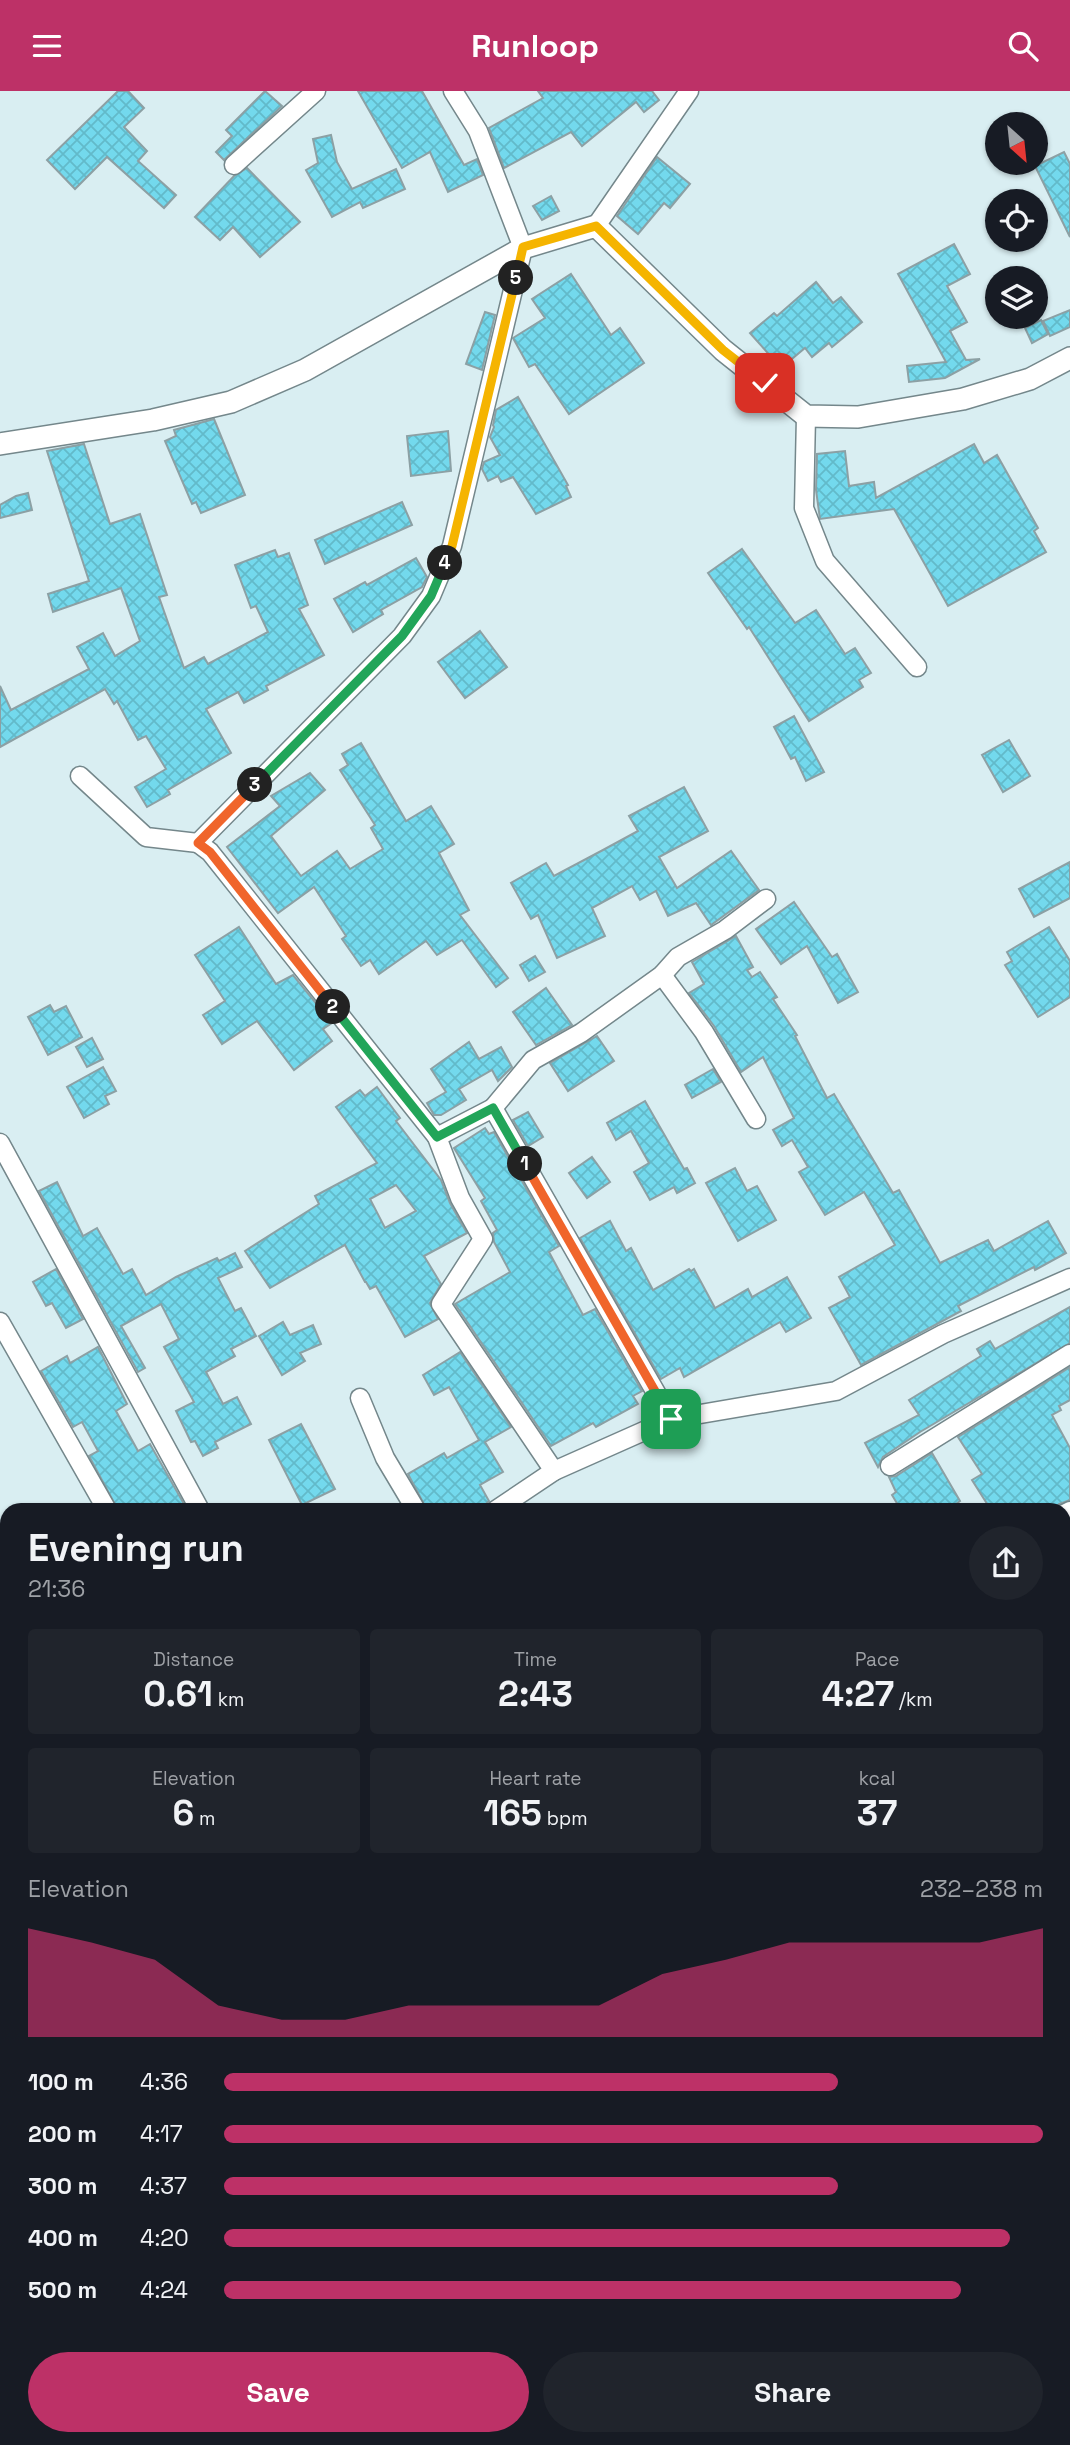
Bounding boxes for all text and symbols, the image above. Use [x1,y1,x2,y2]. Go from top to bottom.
text: Runloop [471,26,599,66]
icon: menu [28,27,66,65]
icon: search [1004,27,1042,65]
north arrow [985,112,1048,175]
map controls [985,112,1048,329]
button: locate [985,189,1048,252]
pin: 5 [498,261,534,295]
text: 5 [510,265,521,290]
button: layers [985,266,1048,329]
pin [735,353,795,413]
icon: check [746,364,784,402]
pin: 4 [428,545,462,581]
text: 4 [438,550,451,575]
pin: 3 [238,767,272,803]
text: 3 [249,772,260,797]
pin: 2 [316,989,350,1025]
text: 2 [327,994,338,1019]
pin: 1 [508,1147,542,1181]
text: 1 [520,1151,529,1176]
pin [641,1389,701,1449]
icon: arrive [652,1400,690,1438]
text: Evening run [28,1524,244,1572]
button: share [969,1526,1043,1600]
text: 21:36 [28,1574,85,1604]
text: Distance [153,1647,234,1672]
text: Time [514,1647,557,1672]
text: Pace [855,1647,899,1672]
text: 0.61 [143,1672,213,1716]
text: 2:43 [498,1672,573,1716]
text: 4:27 [822,1672,894,1716]
text: km [213,1687,244,1712]
text: /km [894,1687,933,1712]
text: Elevation [152,1766,235,1791]
text: Heart rate [489,1766,582,1791]
text: kcal [859,1766,895,1791]
text: 6 [172,1791,194,1835]
text: 165 [483,1791,542,1835]
text: 37 [857,1791,897,1835]
text: m [194,1806,215,1831]
text: bpm [542,1806,588,1831]
text: Elevation [28,1874,129,1904]
text: 232–238 m [920,1874,1043,1904]
text: 100 m [28,2067,94,2097]
text: 4:36 [140,2067,188,2097]
text: 200 m [28,2119,97,2149]
text: 4:17 [140,2119,183,2149]
text: 300 m [28,2171,97,2201]
text: 4:37 [140,2171,187,2201]
text: 400 m [28,2223,98,2253]
text: 4:20 [140,2223,189,2253]
text: 500 m [28,2275,97,2305]
text: 4:24 [140,2275,188,2305]
button: Save [28,2352,529,2432]
button: Share [543,2352,1043,2432]

